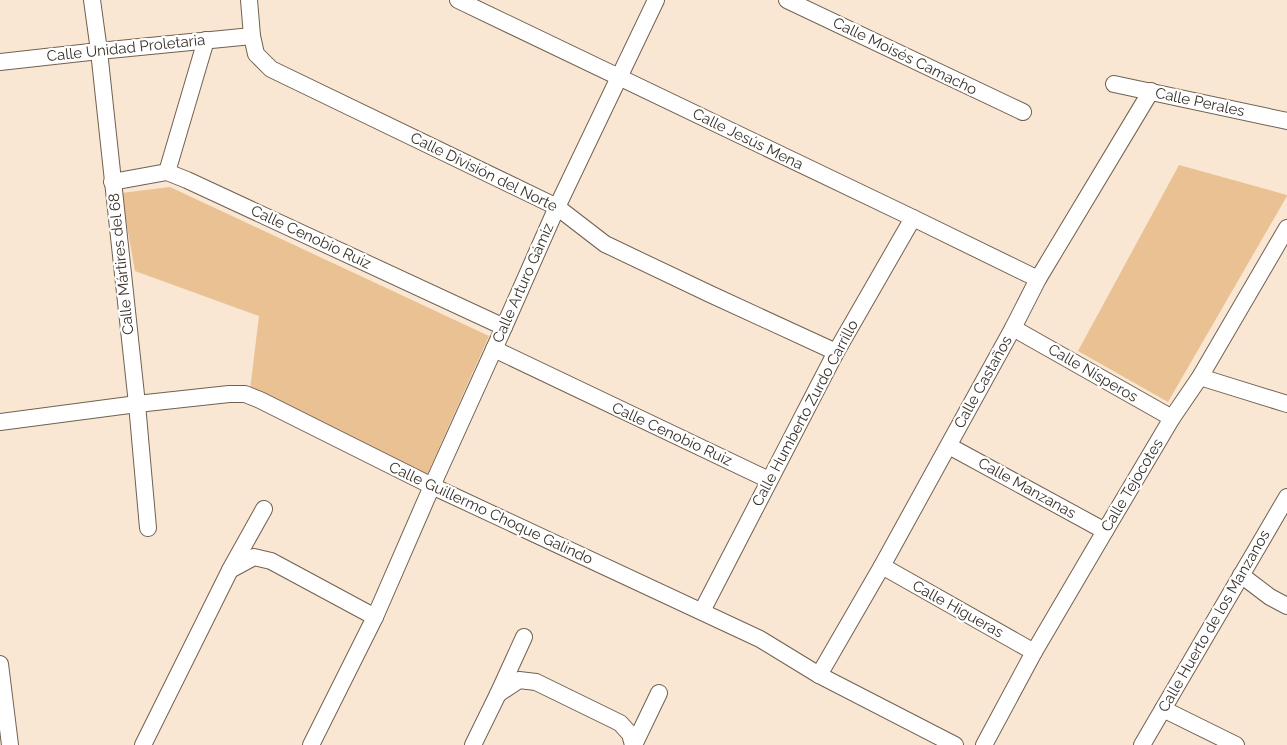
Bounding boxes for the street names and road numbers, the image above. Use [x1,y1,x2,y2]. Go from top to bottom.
street label: Calle Moisés Camacho [830,13,980,99]
street label: Calle Unidad Proletaria [46,31,206,65]
street label: Calle Perales [1154,84,1246,120]
street label: Calle Jesús Mena [690,104,806,174]
street label: Calle División del Norte [407,129,561,216]
street label: Calle Mártires del 68 [105,192,137,336]
street label: Calle Cenobio Ruiz [248,201,374,273]
street label: Calle Arturo Gámiz [488,220,558,346]
street label: Calle Humberto Zurdo Carrillo [748,317,862,509]
street label: Calle Castaños [950,333,1016,431]
street label: Calle Nísperos [1045,340,1141,406]
street label: Calle Cenobio Ruiz [609,398,735,470]
street label: Calle Tejocotes [1097,435,1167,535]
street label: Calle Manzanas [975,454,1079,522]
street label: Calle Guillermo Choque Galindo [386,458,596,568]
street label: Calle Huerto de los Manzanos [1154,527,1274,715]
street label: Calle Higueras [909,577,1007,641]

